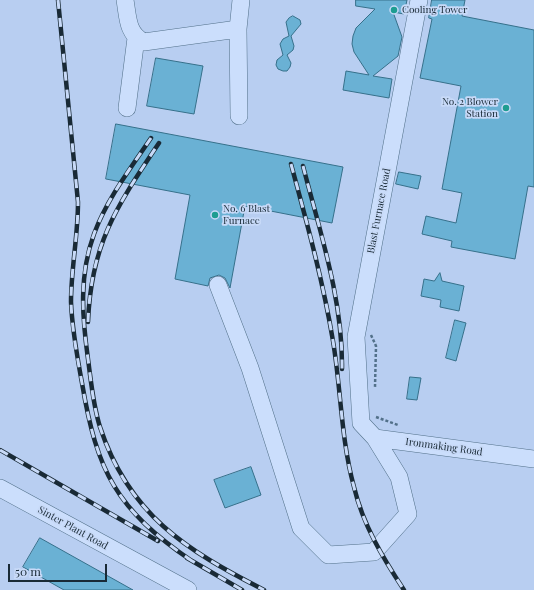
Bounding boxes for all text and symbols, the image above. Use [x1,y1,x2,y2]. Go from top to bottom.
place label: Cooling Tower [402,4,467,16]
marker: Cooling Tower [389,5,399,15]
place label: No. 2 Blower Station [442,96,498,120]
marker: No. 2 Blower Station [501,103,511,113]
street label: Blast Furnace Road [365,167,393,255]
place label: No. 6 Blast Furnace [223,203,270,226]
marker: No. 6 Blast Furnace [210,210,220,220]
street label: Ironmaking Road [405,436,483,458]
street label: Sinter Plant Road [36,504,110,552]
scale bar [10,556,109,582]
text: 50 m [15,563,41,579]

